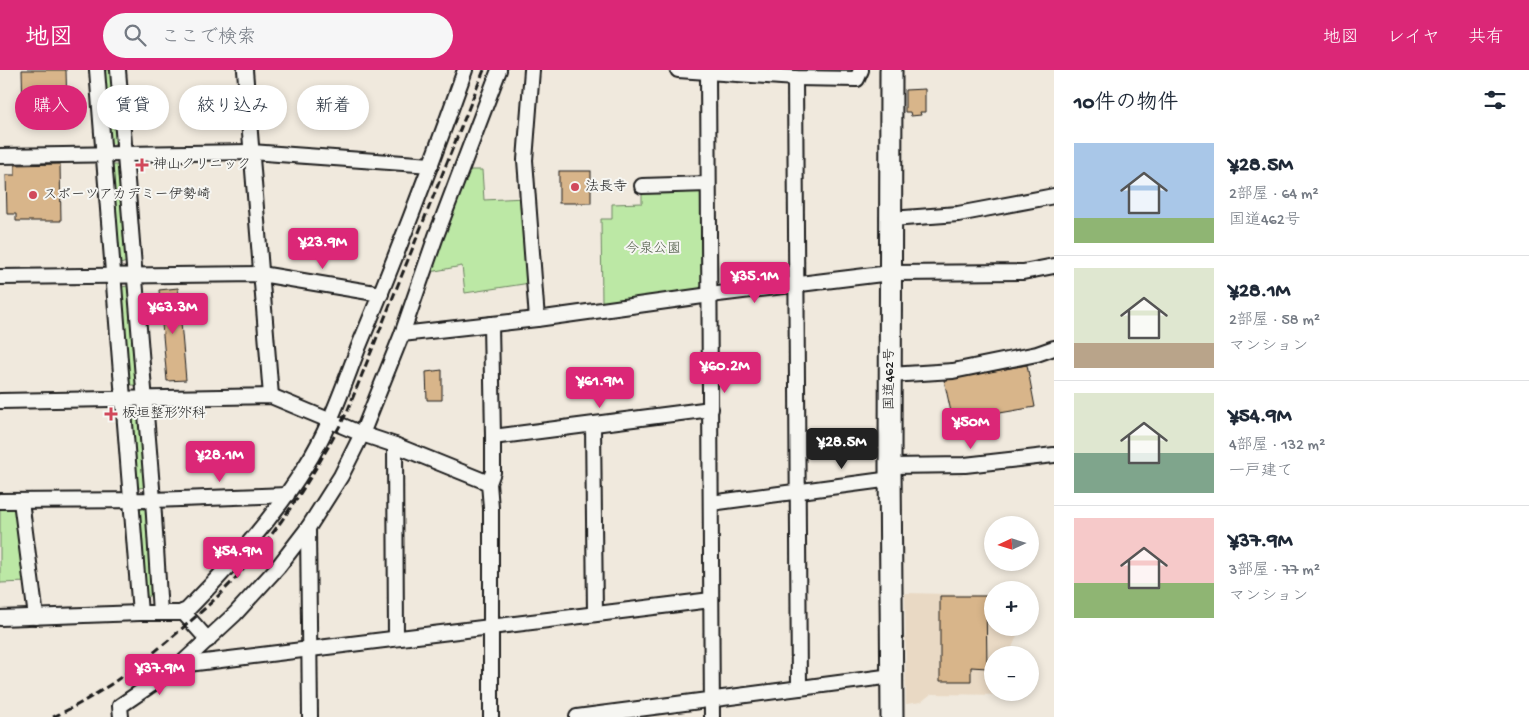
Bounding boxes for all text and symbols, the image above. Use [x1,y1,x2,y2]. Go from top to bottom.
search box [103,13,453,58]
icon: search [121,21,149,49]
text: 地図 [25,25,73,54]
text: ここで検索 [161,27,256,50]
text: 地図 [1323,28,1359,49]
text: レイヤ [1387,28,1440,49]
text: 共有 [1468,28,1504,49]
chip: 購入 [15,85,87,130]
chip: 賃貸 [97,85,169,130]
chip: 絞り込み [179,85,287,130]
chip: 新着 [297,85,369,130]
icon: filters [1481,86,1509,114]
text: 10件の物件 [1074,92,1178,117]
text: ¥28.5M [1229,154,1293,179]
place label: 神山クリニック [153,157,251,174]
marker: 神山クリニック [135,158,149,172]
icon: home [1114,163,1174,223]
place label: 法長寺 [585,179,627,196]
marker: 法長寺 [569,181,581,193]
text: 2部屋 · 64 m² [1229,186,1319,205]
place label: スポーツアカデミー伊勢崎 [43,187,210,204]
marker: スポーツアカデミー伊勢崎 [27,189,39,201]
text: 国道462号 [1229,212,1301,231]
pin: ¥23.9M [282,228,364,270]
text: ¥23.9M [299,234,347,253]
park label: 今泉公園 [625,241,681,258]
pin: ¥35.1M [714,262,796,304]
text: ¥35.1M [732,268,778,287]
text: ¥28.1M [1229,280,1290,305]
icon: home [1114,288,1174,348]
pin: ¥63.3M [132,292,214,335]
text: ¥63.3M [149,299,197,318]
text: 2部屋 · 58 m² [1229,312,1320,331]
text: マンション [1229,338,1308,357]
street label: 国道462号 [882,348,899,410]
pin: ¥60.2M [684,352,766,394]
text: ¥60.2M [701,358,749,377]
pin: ¥61.9M [559,366,641,409]
text: ¥61.9M [577,373,623,392]
text: ¥54.9M [1229,405,1291,430]
place label: 板垣整形外科 [122,406,206,423]
marker: 板垣整形外科 [104,407,118,421]
pin: ¥50M [941,408,1001,450]
icon: home [1114,413,1174,473]
text: ¥50M [953,414,989,433]
pin: ¥28.5M [801,428,883,470]
text: ¥28.5M [818,434,866,453]
text: 4部屋 · 132 m² [1229,437,1325,456]
pin: ¥28.1M [179,440,261,483]
text: ¥28.1M [197,447,243,466]
text: 一戸建て [1229,463,1293,482]
north arrow [984,516,1039,571]
map controls [984,516,1039,701]
text: ¥37.9M [1229,530,1292,555]
pin: ¥54.9M [197,536,279,579]
icon: home [1114,538,1174,598]
text: ¥54.9M [214,543,262,562]
text: 3部屋 · 77 m² [1229,562,1320,581]
button: + [984,581,1039,636]
text: マンション [1229,588,1308,607]
button: − [984,646,1039,701]
pin: ¥37.9M [119,654,201,696]
text: ¥37.9M [136,660,184,679]

